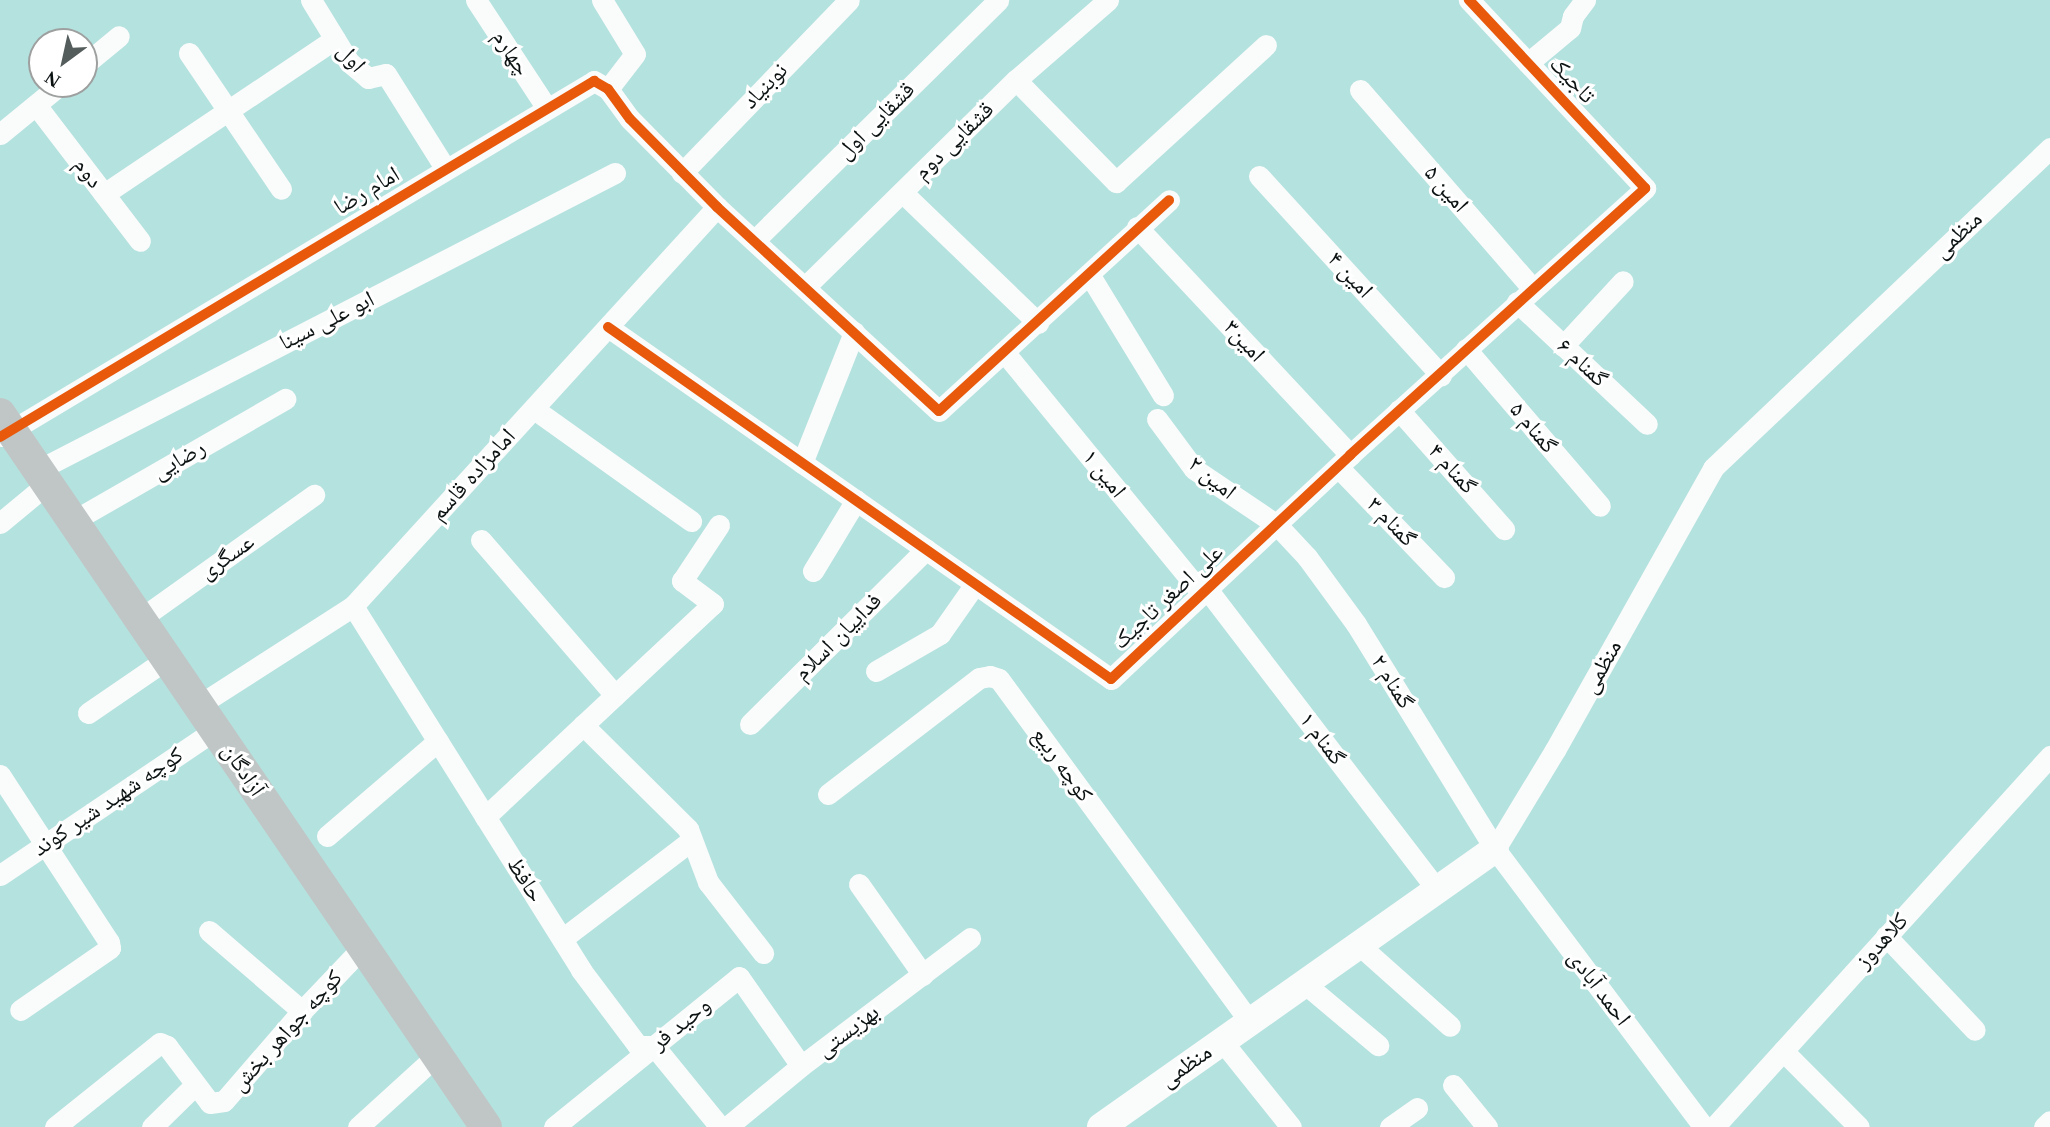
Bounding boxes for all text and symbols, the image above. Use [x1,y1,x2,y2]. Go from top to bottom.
street label: چهارم [486,25,536,81]
north arrow [28,28,98,98]
street label: اول [331,38,371,78]
street label: تاجیک [1543,51,1601,109]
street label: نوبنیاد [736,57,794,115]
text: N [41,67,64,92]
street label: قشقایی اول [831,76,921,166]
street label: قشقایی دوم [908,96,1000,186]
street label: دوم [67,152,109,194]
street label: امین ۵ [1418,160,1474,218]
street label: امام رضا [329,161,405,221]
street label: منظمی [1928,205,1988,265]
street label: امین ۴ [1322,246,1378,304]
street label: ابو علی سینا [275,285,379,357]
street label: امین۳ [1218,314,1270,368]
street label: گمنام ۶ [1551,333,1613,393]
street label: گمنام ۵ [1503,397,1563,459]
street label: امامزاده قاسم [424,423,522,527]
street label: رضایی [148,434,210,486]
street label: گمنام ۴ [1422,438,1482,500]
street label: امین ۱ [1076,444,1132,504]
street label: امین ۲ [1182,450,1242,506]
street label: گمنام ۳ [1361,491,1421,553]
street label: عسگری [194,528,260,586]
street label: علی اصغر تاجیک [1107,539,1229,655]
street label: فداییان اسلام [788,587,888,687]
street label: منظمی [1576,635,1628,699]
street label: گمنام ۲ [1365,650,1419,714]
street label: گمنام ۱ [1293,707,1351,771]
street label: کوچه ربیع [1026,722,1098,808]
street label: آزادگان [215,738,271,802]
street label: کوچه شهید شیر کوند [27,741,189,863]
street label: حافظ [501,852,549,908]
street label: کلاهدوز [1850,907,1914,975]
street label: احمد آبادی [1562,945,1636,1031]
street label: کوچه جواهر بخش [225,965,349,1097]
street label: وحید فر [645,991,717,1057]
street label: بهزیستی [811,998,885,1064]
street label: منظمی [1155,1038,1217,1094]

